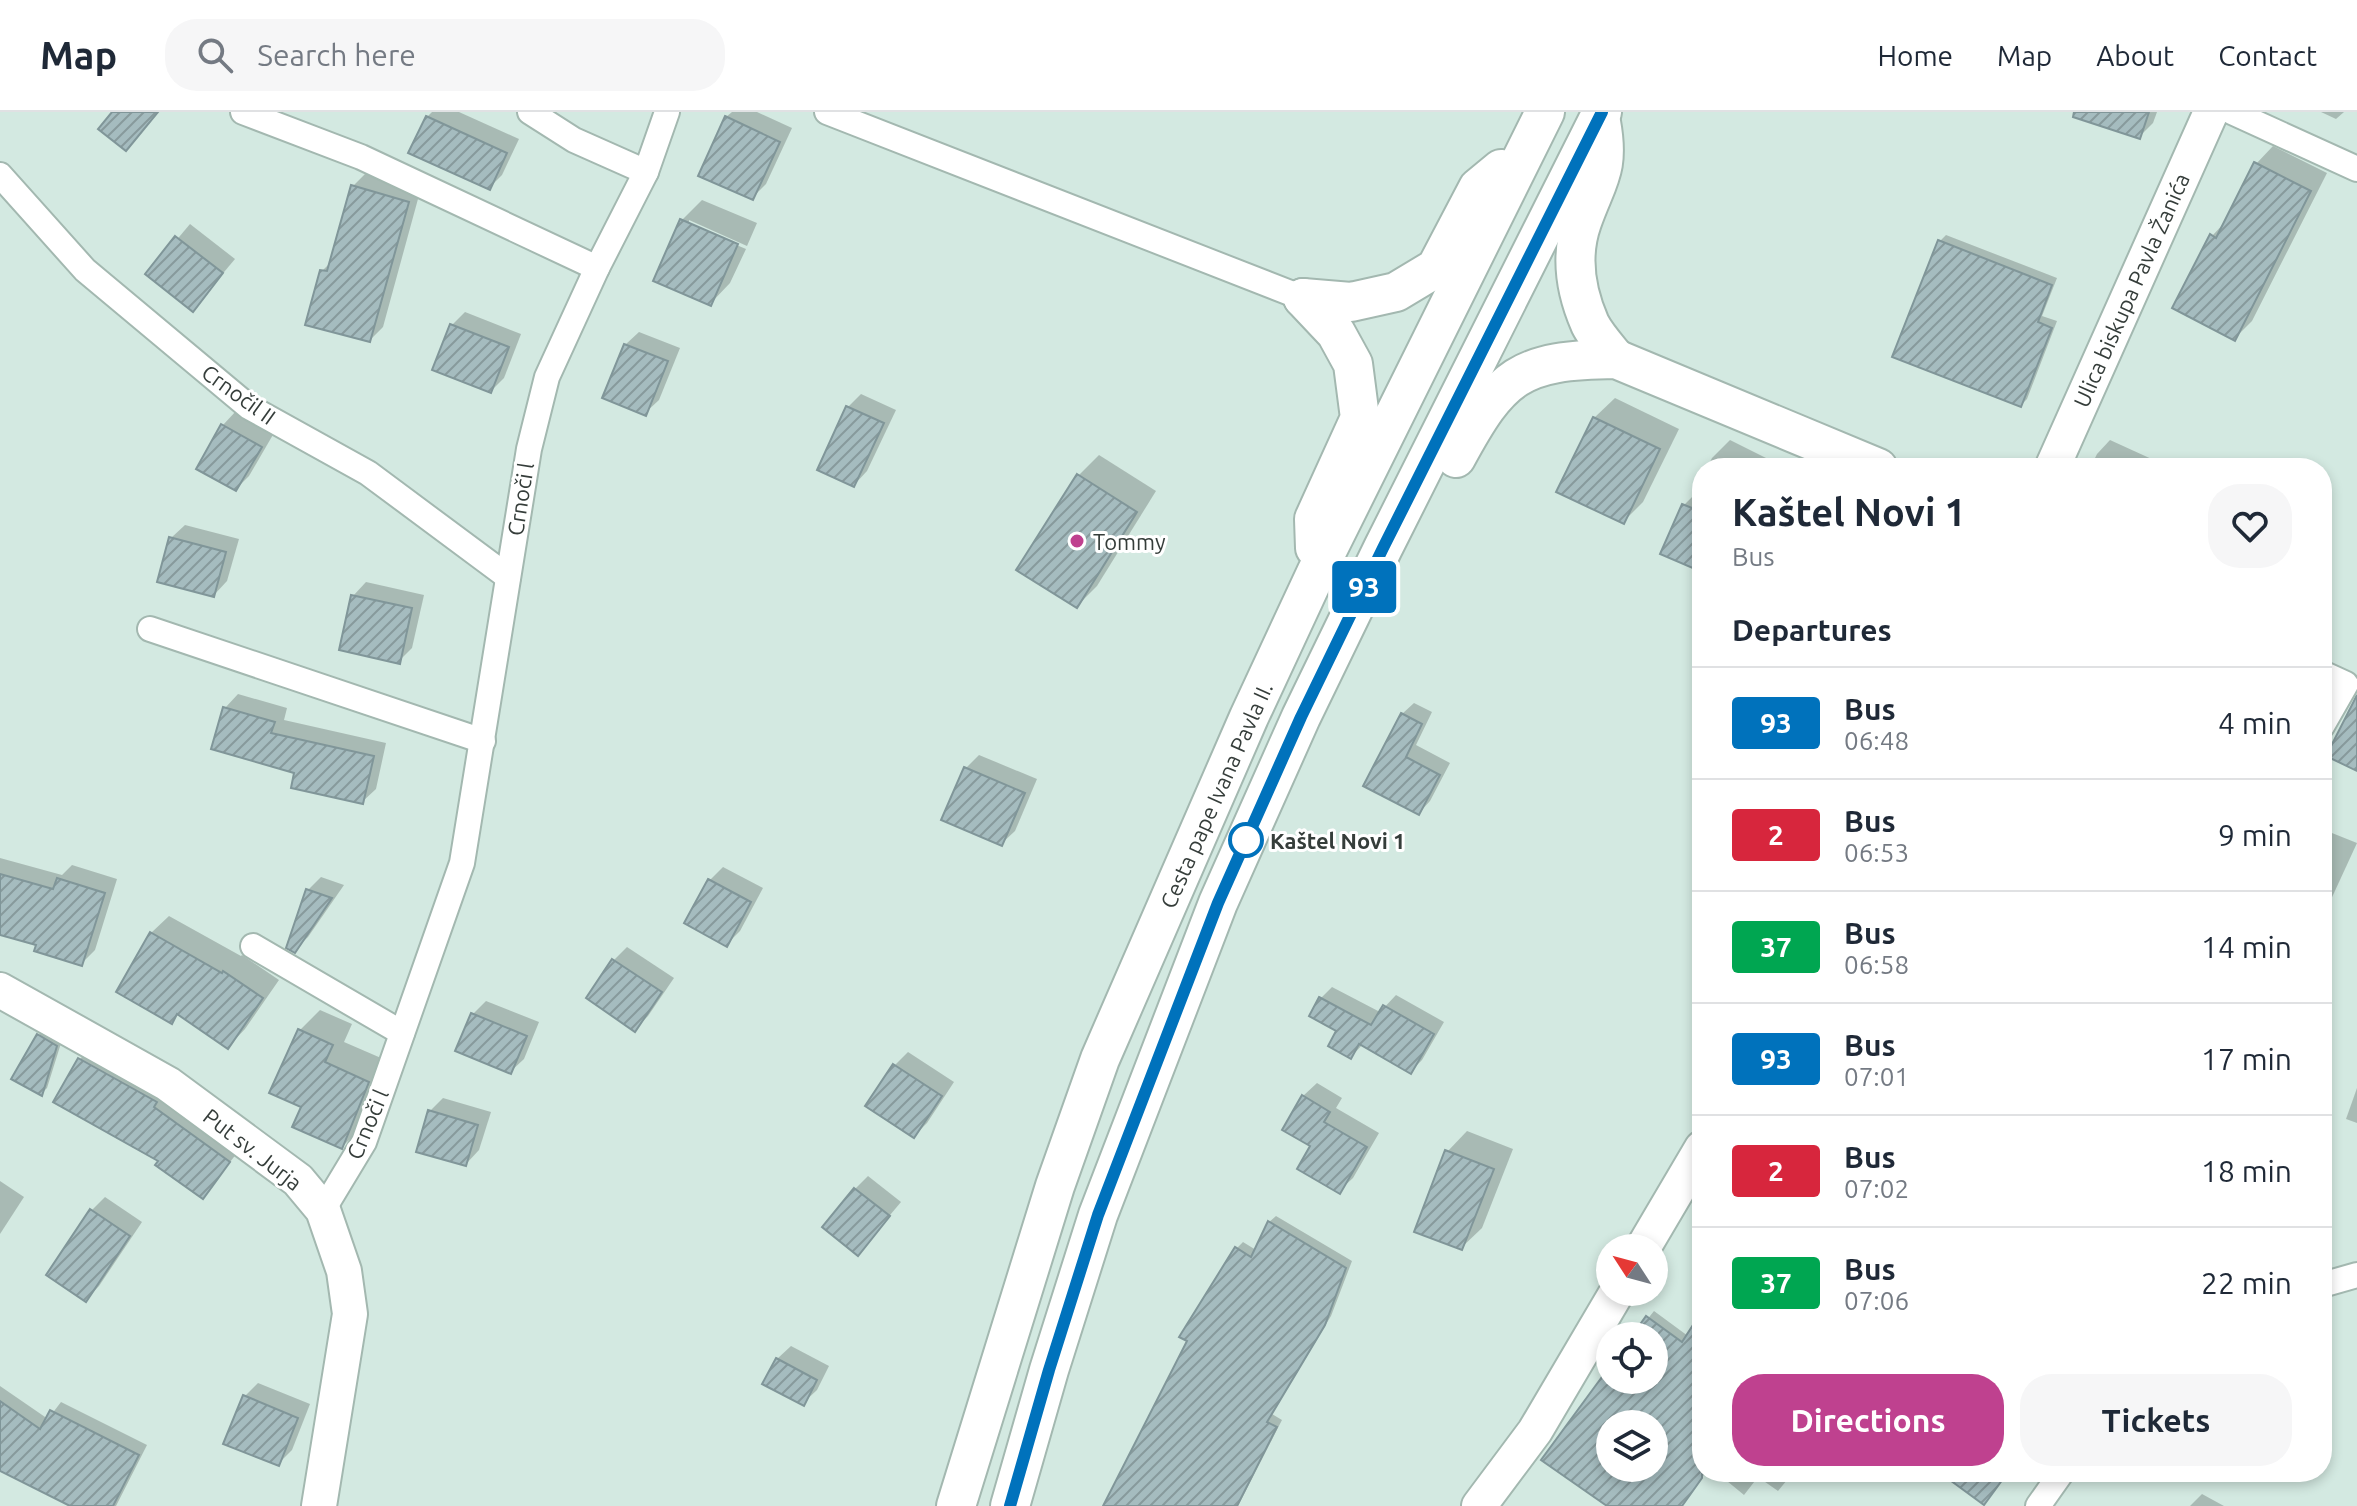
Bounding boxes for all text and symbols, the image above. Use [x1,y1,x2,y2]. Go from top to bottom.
search box [165,19,725,91]
icon: search [193,33,237,77]
text: Map [40,34,117,76]
text: Search here [257,38,416,72]
text: Home [1878,40,1953,71]
text: Map [1997,40,2052,71]
text: About [2096,40,2174,71]
text: Contact [2218,40,2317,71]
street label: Ulica biskupa Pavla Žanića [2067,169,2194,411]
street label: Crnočil II [197,359,281,429]
street label: Crnoči l [502,460,538,537]
button: heart [2208,484,2292,568]
text: Kaštel Novi 1 [1732,491,1966,533]
place label: Tommy [1093,529,1166,554]
marker: Tommy [1068,532,1086,550]
text: Bus [1732,542,1775,571]
line badge: 93 [1328,561,1400,613]
text: 93 [1348,571,1380,602]
text: Departures [1732,613,1892,647]
street label: Cesta pape Ivana Pavla II. [1155,678,1277,912]
text: Bus [1844,692,1896,726]
text: 4 min [2218,706,2292,740]
text: 93 [1760,707,1792,738]
text: 06:48 [1844,726,1909,755]
text: Bus [1844,804,1896,838]
text: 9 min [2218,818,2292,852]
text: 2 [1768,819,1784,850]
marker: Kaštel Novi 1 [1229,823,1263,857]
place label: Kaštel Novi 1 [1270,828,1405,853]
text: 06:53 [1844,838,1909,867]
text: Bus [1844,916,1896,950]
text: 14 min [2201,930,2292,964]
text: 37 [1760,931,1792,962]
text: 06:58 [1844,950,1909,979]
text: Bus [1844,1028,1896,1062]
text: 17 min [2201,1042,2292,1076]
text: 93 [1760,1043,1792,1074]
text: 07:01 [1844,1062,1909,1091]
street label: Crnoči l [341,1085,393,1163]
street label: Put sv. Jurja [199,1103,307,1195]
text: Bus [1844,1140,1896,1174]
text: 18 min [2201,1154,2292,1188]
text: 2 [1768,1155,1784,1186]
text: 07:02 [1844,1174,1909,1203]
north arrow [1596,1234,1668,1306]
map controls [1596,1234,1668,1482]
text: Bus [1844,1252,1896,1286]
text: 22 min [2201,1266,2292,1300]
text: 37 [1760,1267,1792,1298]
text: 07:06 [1844,1286,1909,1315]
button: locate [1596,1322,1668,1394]
button: Directions [1732,1374,2004,1466]
button: Tickets [2020,1374,2292,1466]
button: layers [1596,1410,1668,1482]

